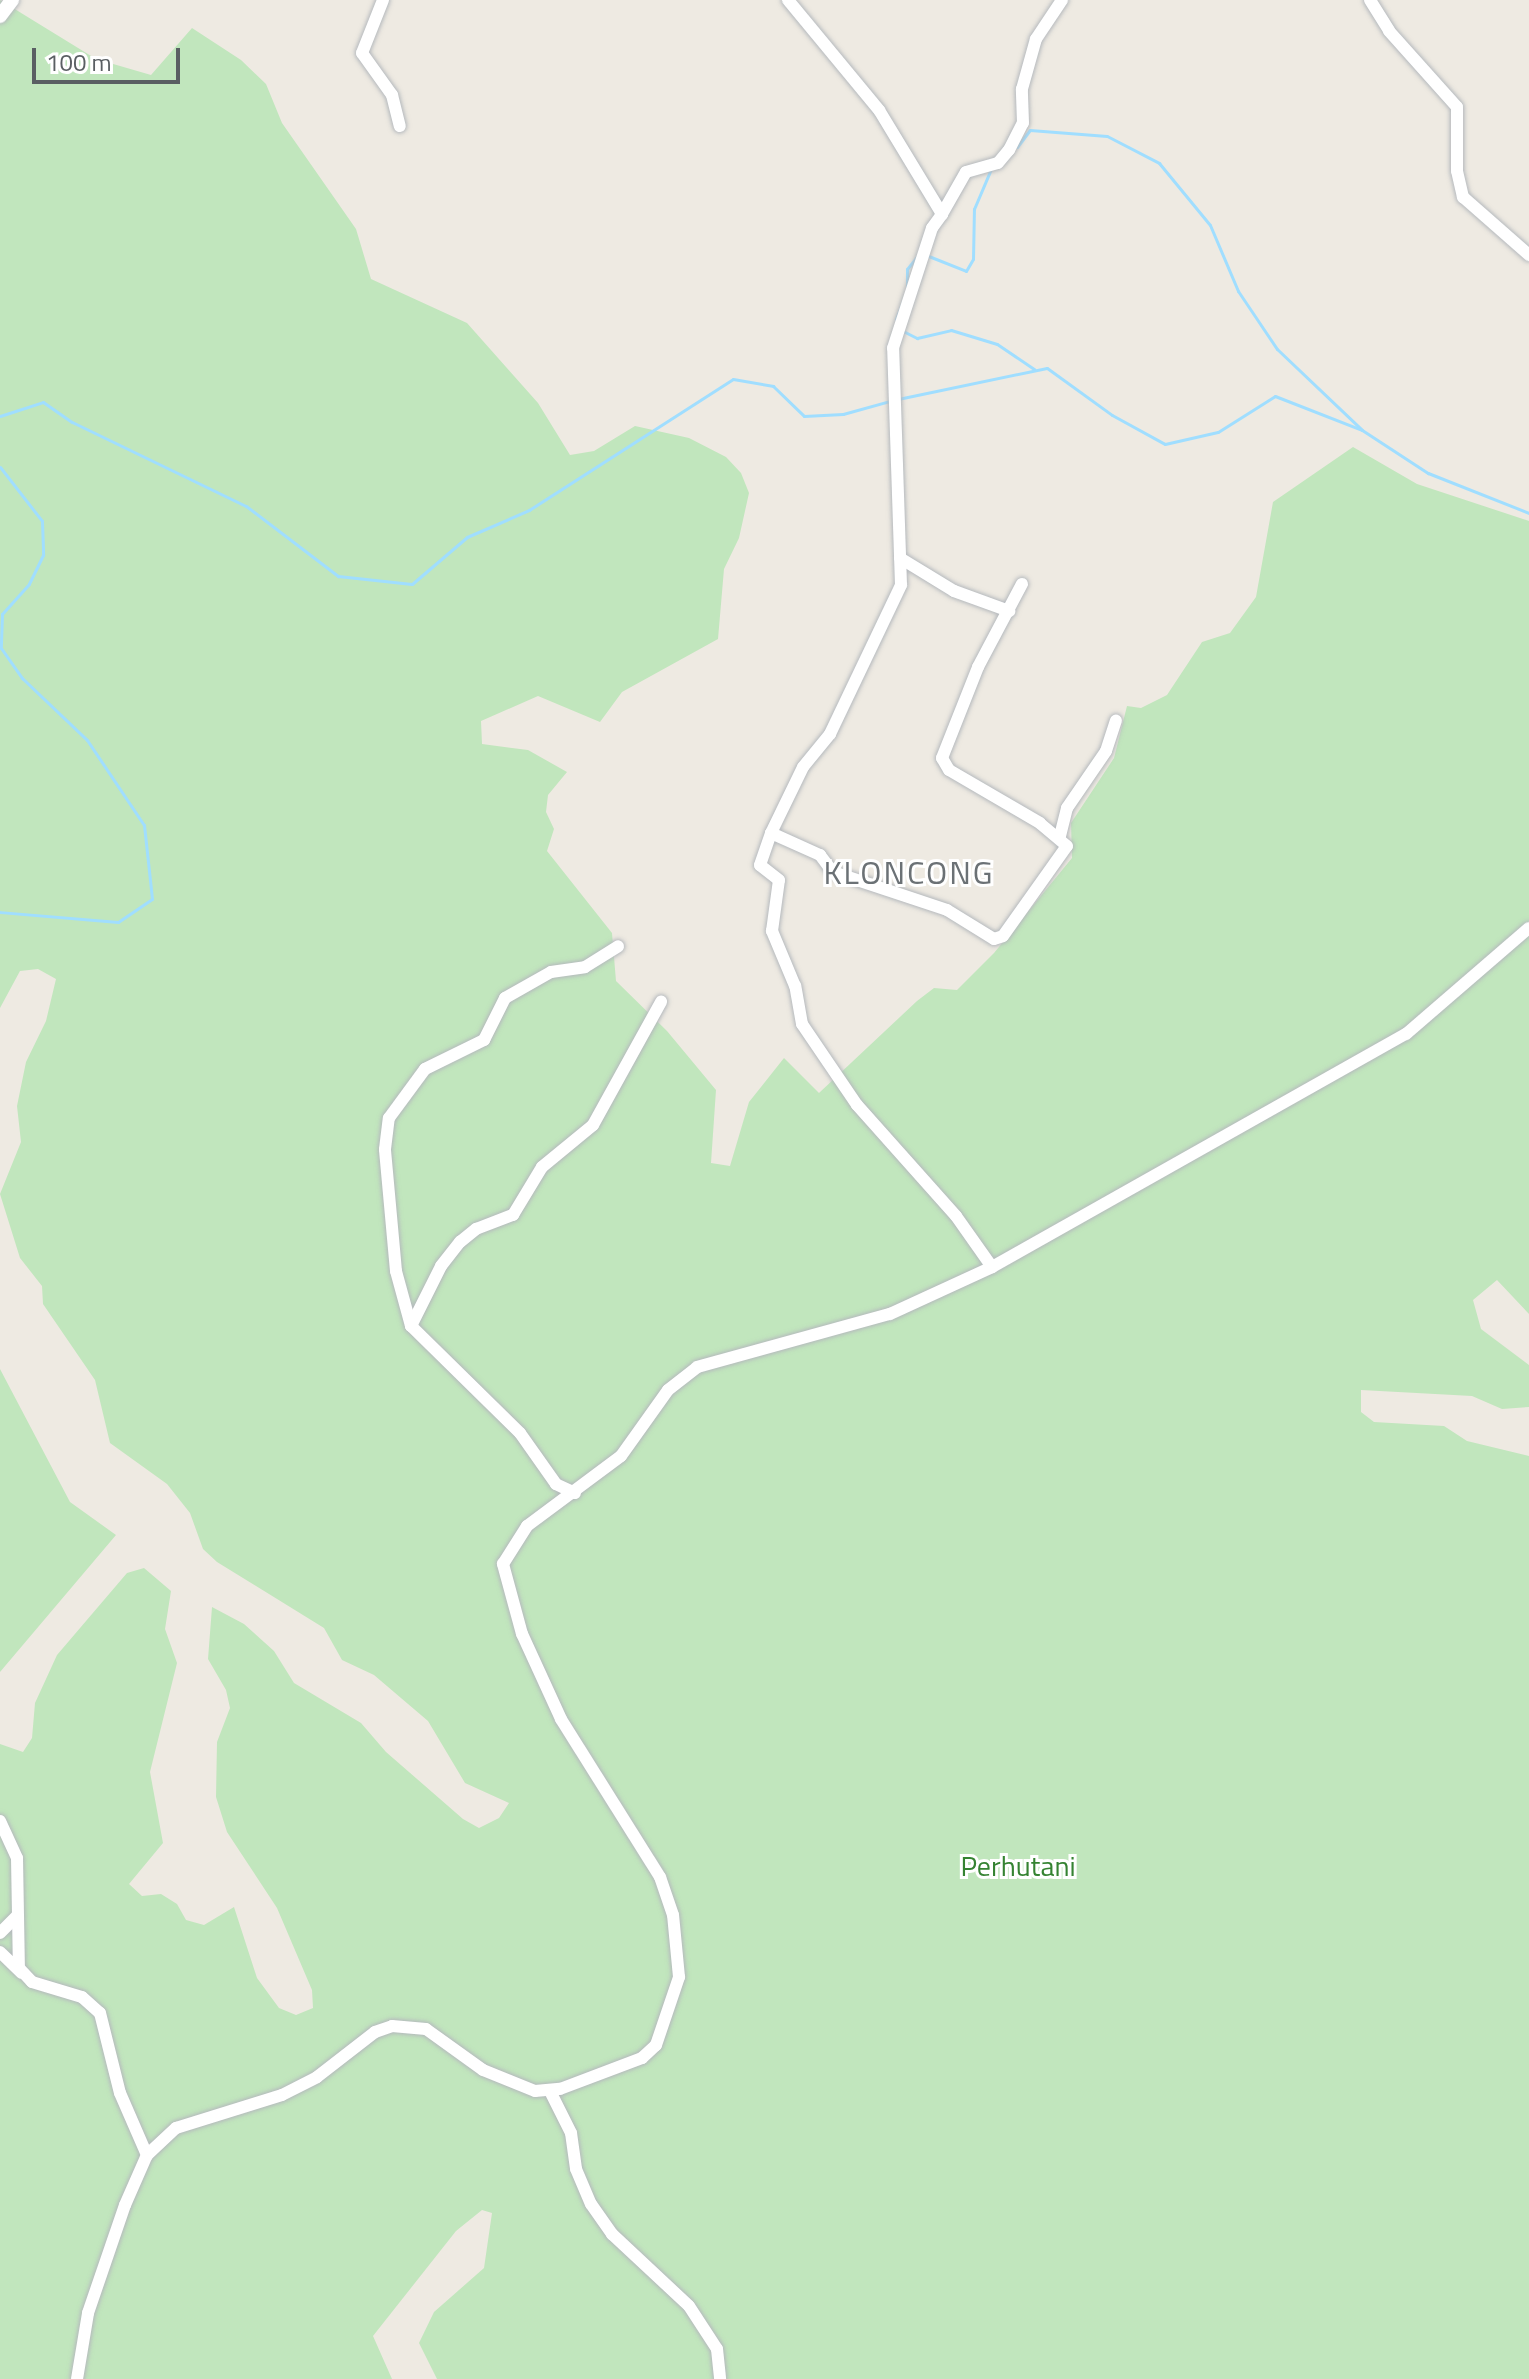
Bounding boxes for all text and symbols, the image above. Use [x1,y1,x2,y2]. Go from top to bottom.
scale bar [36,32,184,82]
text: 100 m [46,44,112,80]
district label: KLONCONG [823,853,995,891]
park label: Perhutani [960,1849,1076,1883]

